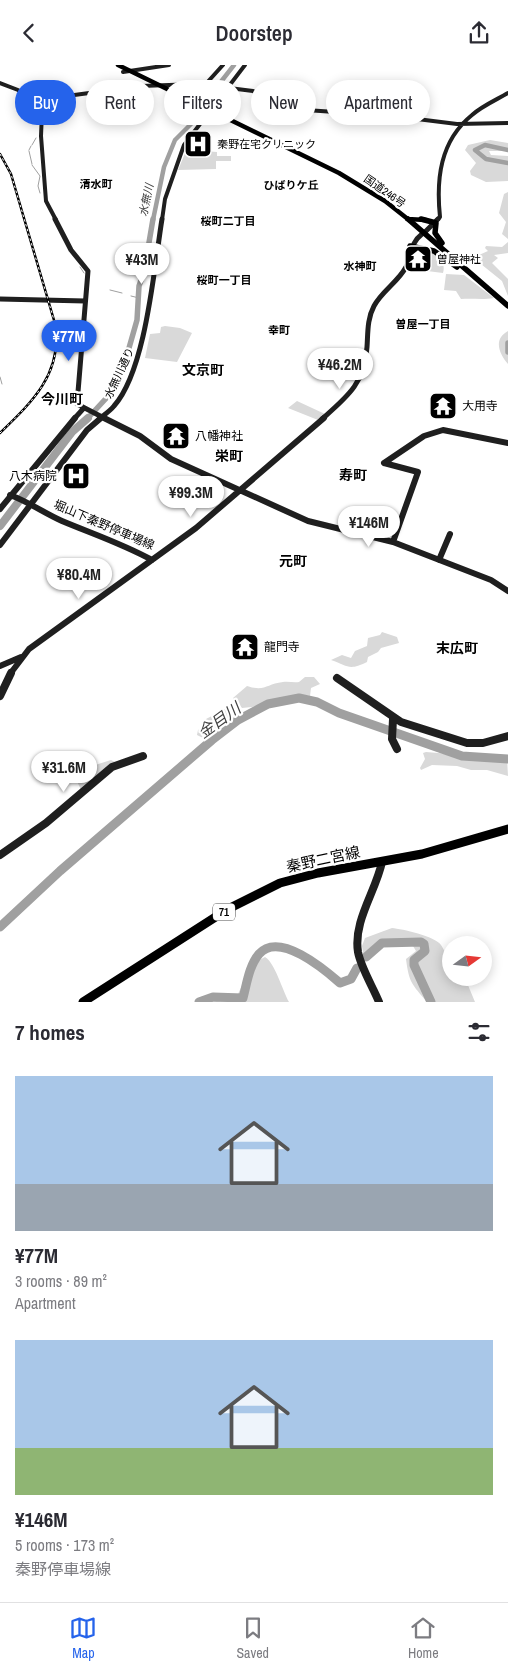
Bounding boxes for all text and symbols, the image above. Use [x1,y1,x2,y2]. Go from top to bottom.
text: Doorstep [215,18,293,48]
icon: back [15,19,43,47]
icon: share [465,19,493,47]
chip: Buy [15,80,76,125]
chip: Rent [86,80,154,125]
chip: Filters [164,80,241,125]
chip: New [251,80,316,125]
chip: Apartment [326,80,430,125]
hospital icon: 秦野在宅クリニック [183,129,213,159]
place label: 秦野在宅クリニック [217,137,316,151]
street label: 国道246号 [361,171,409,211]
district label: 清水町 [80,177,113,191]
district label: ひばりケ丘 [264,178,319,192]
water label: 水無川 [136,181,156,218]
district label: 桜町二丁目 [201,214,256,228]
pin: ¥43M [112,243,172,285]
temple icon: 曽屋神社 [403,244,433,274]
text: ¥43M [126,248,158,270]
place label: 曽屋神社 [437,252,481,266]
district label: 水神町 [344,259,377,273]
district label: 桜町一丁目 [197,273,252,287]
district label: 曽屋一丁目 [396,317,451,331]
pin: ¥77M [39,319,99,362]
district label: 幸町 [268,323,290,337]
text: ¥77M [53,325,85,347]
street label: 水無川通り [101,345,137,401]
pin: ¥46.2M [299,347,381,390]
text: ¥46.2M [318,353,362,375]
district label: 文京町 [182,361,224,379]
district label: 今川町 [41,390,83,408]
temple icon: 大用寺 [428,391,458,421]
place label: 大用寺 [462,398,498,414]
temple icon: 八幡神社 [161,421,191,451]
place label: 八幡神社 [195,428,243,444]
district label: 栄町 [215,447,243,465]
hospital icon: 八木病院 [61,461,91,491]
district label: 寿町 [339,466,367,484]
place label: 八木病院 [9,468,57,484]
pin: ¥99.3M [150,475,232,518]
text: ¥99.3M [169,481,213,503]
street label: 堀山下秦野停車場線 [51,497,157,553]
pin: ¥146M [334,505,404,548]
text: ¥146M [349,511,389,533]
district label: 元町 [279,552,307,570]
pin: ¥80.4M [38,557,120,600]
text: ¥80.4M [57,563,101,585]
temple icon: 龍門寺 [230,632,260,662]
place label: 龍門寺 [264,639,300,655]
district label: 末広町 [436,639,478,657]
water label: 金目川 [193,696,246,743]
pin: ¥31.6M [23,751,105,793]
text: ¥31.6M [42,756,86,778]
street label: 秦野二宮線 [284,841,362,877]
road number: 71 [213,904,235,921]
north arrow [442,936,492,986]
map controls [442,936,492,986]
text: 7 homes [15,1018,85,1047]
icon: filters [465,1018,493,1046]
icon: home [209,1108,299,1198]
text: ¥77M [15,1241,58,1270]
text: 3 rooms · 89 m² [15,1270,107,1292]
text: Apartment [15,1292,76,1314]
icon: home [209,1372,299,1462]
text: ¥146M [15,1505,68,1534]
text: 5 rooms · 173 m² [15,1534,114,1556]
text: 秦野停車場線 [15,1558,111,1580]
tab: Map [69,1614,97,1662]
tab: Saved [236,1614,269,1662]
tab: Home [408,1614,439,1662]

